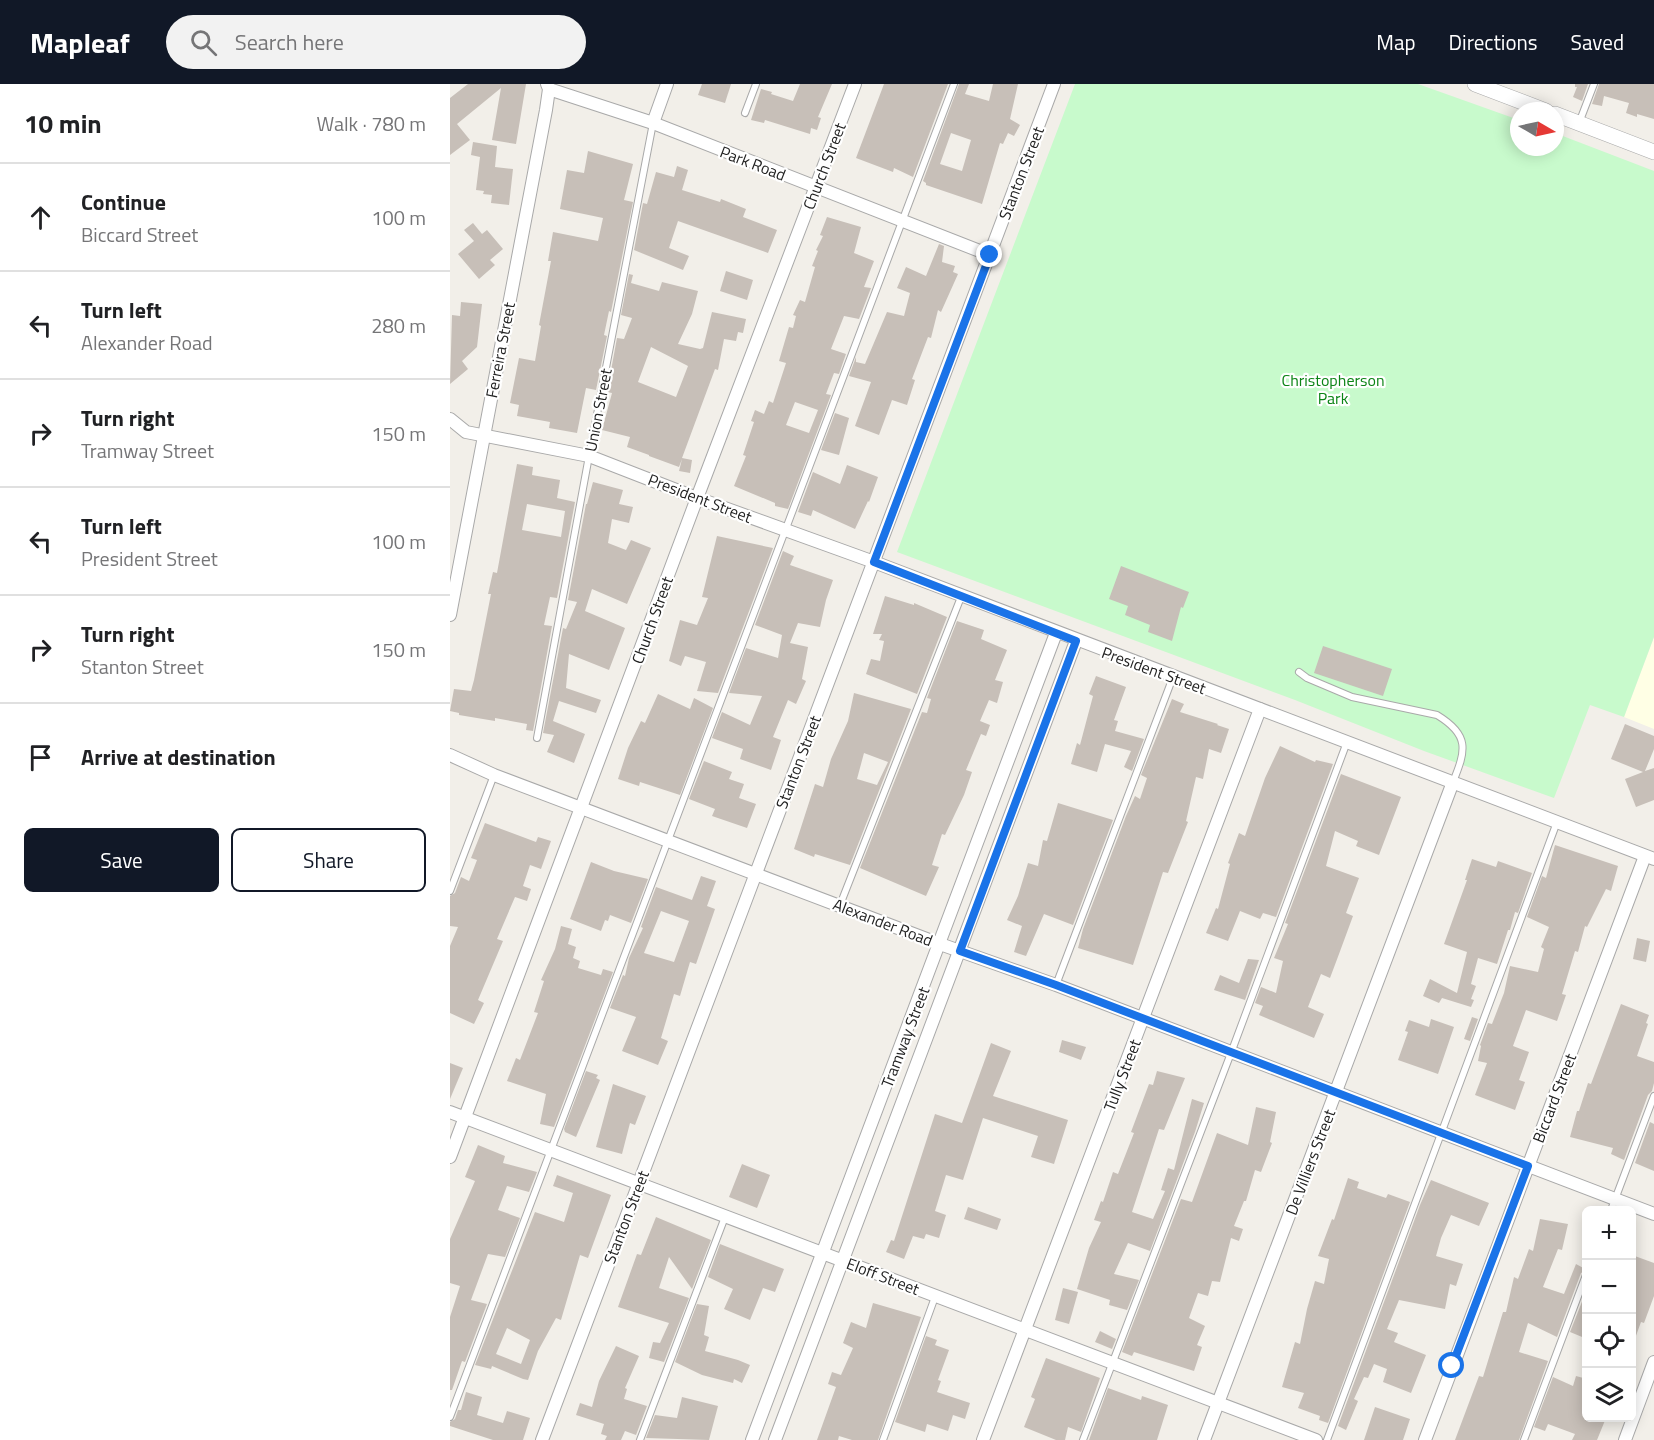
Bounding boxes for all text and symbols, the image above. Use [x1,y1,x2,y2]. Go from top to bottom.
search box [166,15,586,69]
text: Mapleaf [30,21,130,64]
text: Search here [235,25,344,59]
icon: search [187,26,220,59]
text: Map [1376,26,1416,58]
text: Directions [1449,26,1538,58]
text: Saved [1571,26,1624,58]
north arrow [1510,102,1564,156]
text: 10 min [24,104,102,143]
text: Walk · 780 m [317,108,426,139]
street label: Church Street [796,119,852,213]
street label: Stanton Street [992,123,1050,223]
street label: Park Road [717,139,789,187]
text: Continue [81,185,166,219]
icon: ahead [24,201,57,234]
text: 100 m [371,202,426,233]
text: Biccard Street [81,219,198,250]
route end [976,241,1002,267]
text: Turn left [81,293,162,327]
street label: Ferreira Street [479,300,521,400]
icon: left [24,309,57,342]
text: 280 m [371,310,426,341]
text: Alexander Road [81,327,213,358]
street label: Union Street [578,366,618,454]
park label: Christopherson Park [1282,368,1384,410]
text: Turn right [81,401,175,435]
icon: right [24,417,57,450]
text: 150 m [371,418,426,449]
text: Tramway Street [81,435,214,466]
street label: President Street [645,467,756,529]
text: Turn left [81,509,162,543]
icon: left [24,525,57,558]
text: 100 m [371,526,426,557]
text: President Street [81,543,218,574]
street label: Church Street [625,573,679,667]
text: Turn right [81,617,175,651]
icon: right [24,633,57,666]
text: 150 m [371,634,426,665]
street label: President Street [1099,640,1210,700]
text: Stanton Street [81,651,204,682]
street label: Stanton Street [769,712,827,812]
text: Arrive at destination [81,740,276,774]
icon: arrive [24,741,57,774]
button: Save [24,828,219,892]
button: Share [231,828,426,892]
street label: Alexander Road [830,892,936,952]
street label: Tramway Street [875,983,935,1091]
street label: Tully Street [1097,1035,1147,1115]
street label: Biccard Street [1526,1050,1582,1146]
street label: De Villiers Street [1279,1105,1341,1218]
street label: Stanton Street [597,1167,655,1267]
map controls [1582,1206,1636,1422]
button: + [1582,1206,1636,1260]
street label: Eloff Street [843,1251,923,1301]
button: − [1582,1260,1636,1314]
button: locate [1582,1314,1636,1368]
route start [1438,1352,1464,1378]
button: layers [1582,1368,1636,1422]

